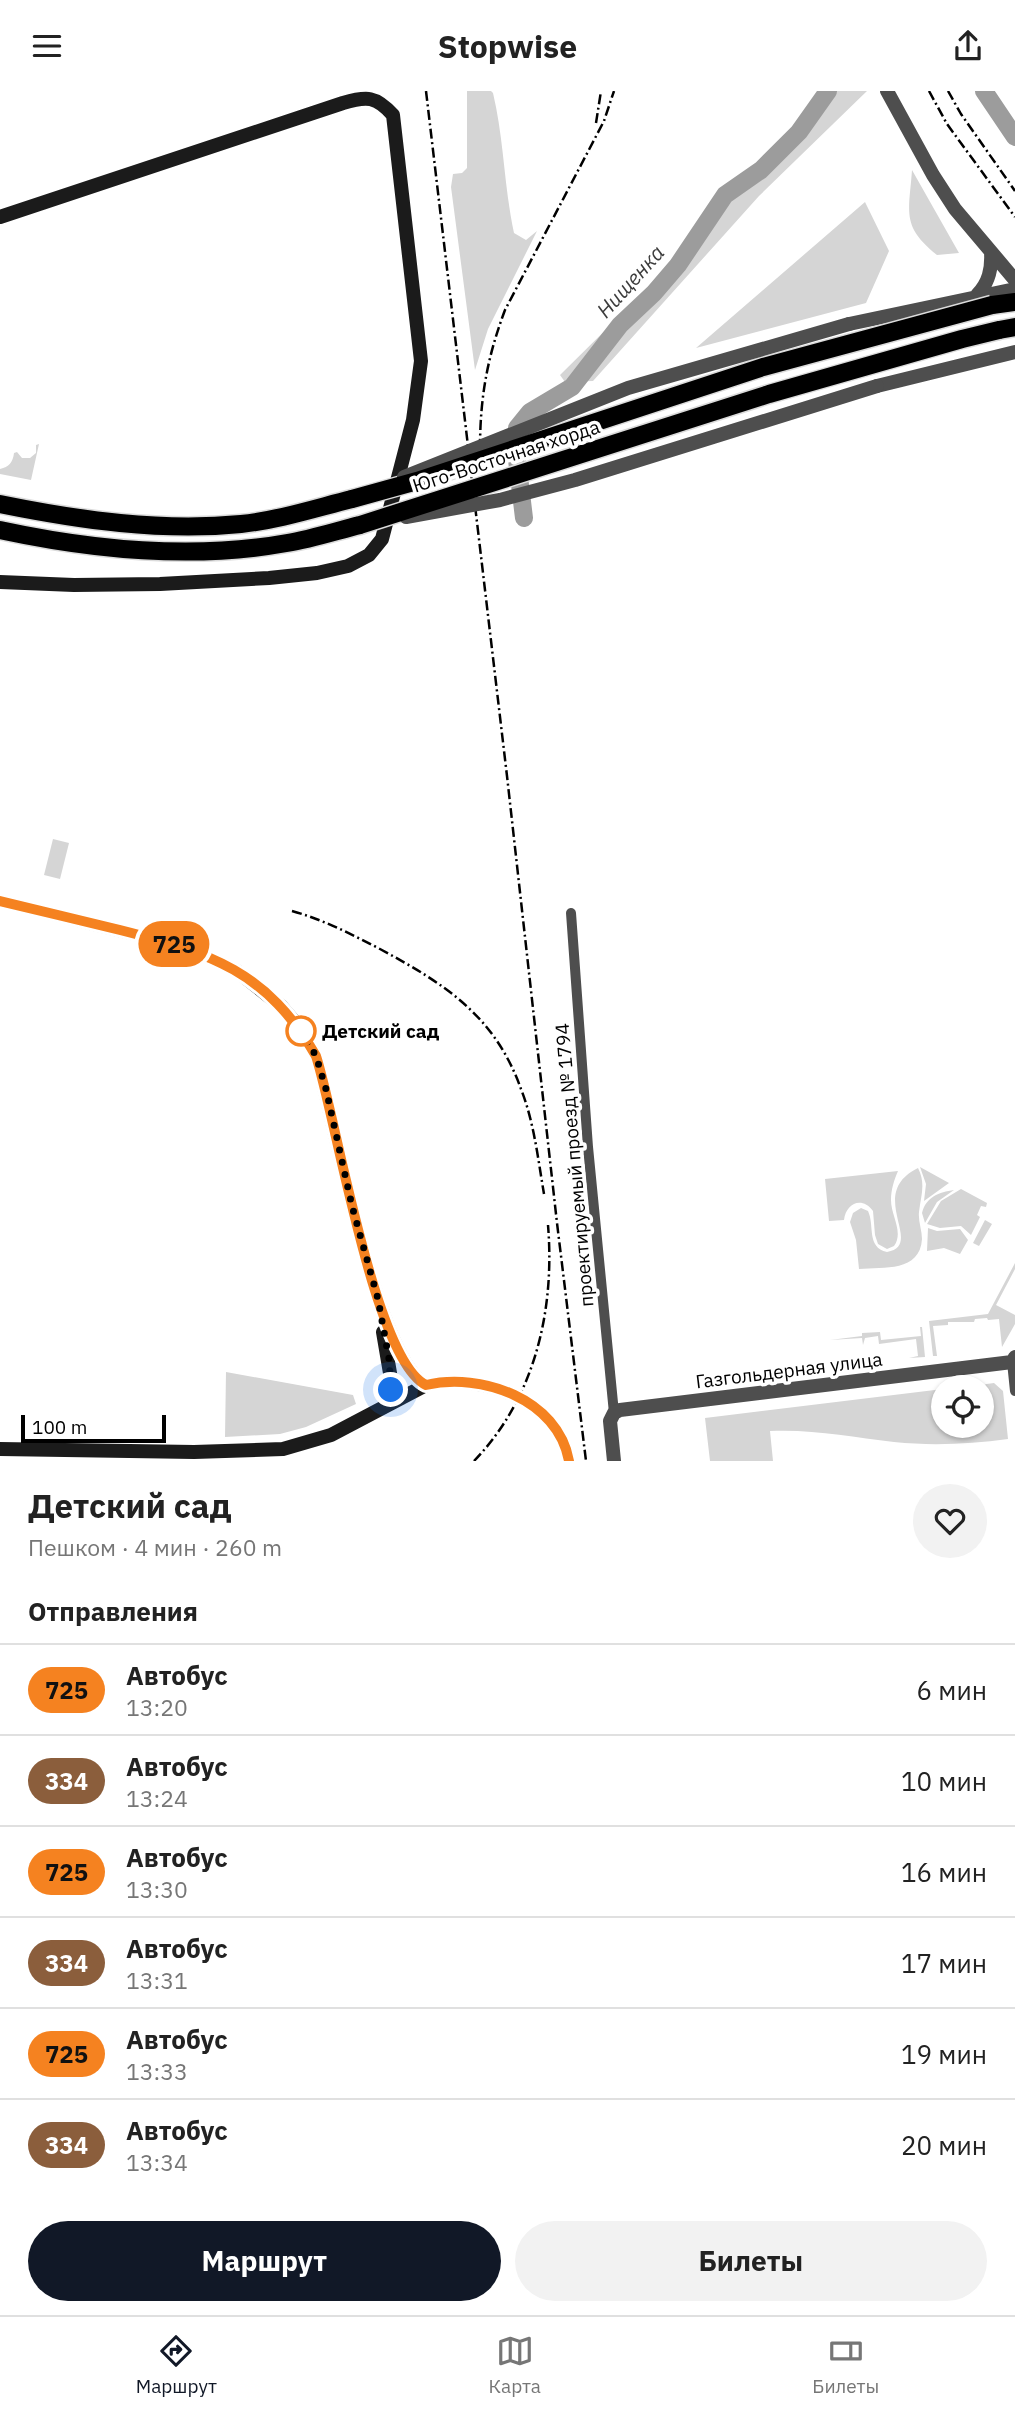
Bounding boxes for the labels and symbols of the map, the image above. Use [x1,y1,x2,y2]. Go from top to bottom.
water label: Нищенка [590,239,670,323]
street label: Юго-Восточная хорда [409,414,603,498]
line badge: 725 [134,921,214,967]
marker: Детский сад [286,1016,316,1046]
place label: Детский сад [322,1019,440,1043]
street label: проектируемый проезд № 1794 [550,1022,598,1308]
street label: Газгольдерная улица [694,1347,884,1393]
your location [373,1372,408,1407]
scale bar [21,1412,166,1444]

